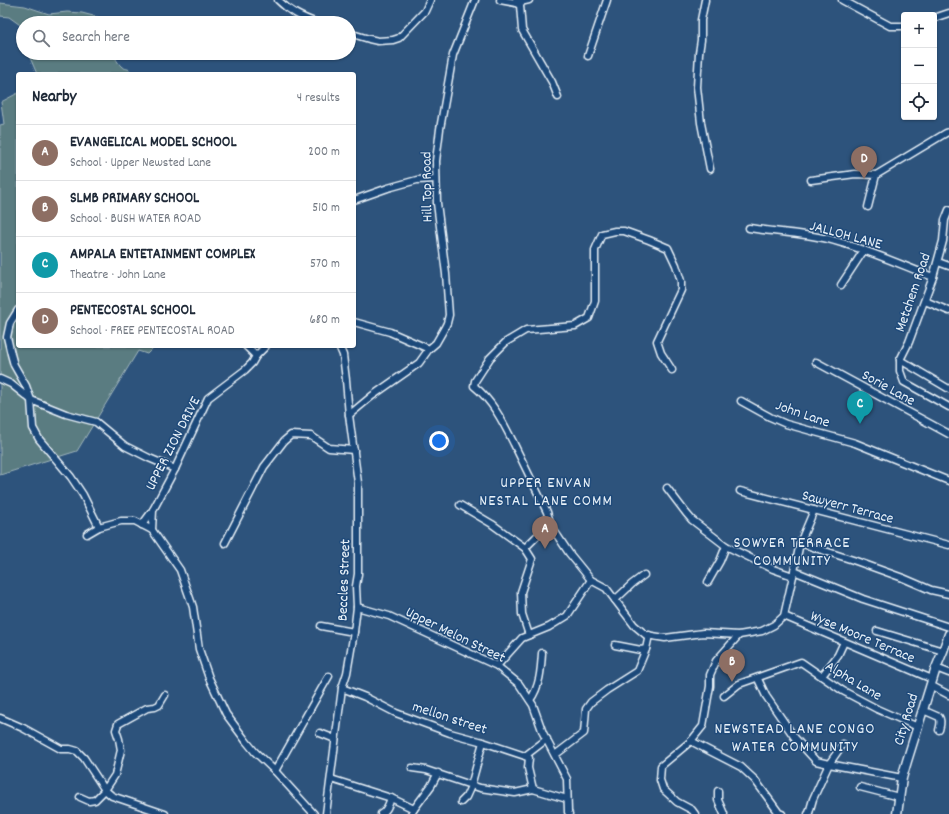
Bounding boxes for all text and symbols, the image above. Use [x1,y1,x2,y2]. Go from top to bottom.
map controls [901,12,937,120]
button: + [901,12,937,48]
search box [16,16,356,60]
icon: search [30,27,52,49]
text: Search here [62,27,130,49]
button: − [901,48,937,84]
button: locate [901,84,937,120]
text: Nearby [32,86,76,110]
text: 4 results [297,89,340,108]
text: EVANGELICAL MODEL SCHOOL [70,132,237,154]
text: A [41,143,49,162]
text: 200 m [308,143,340,162]
pin: D [851,146,877,179]
street label: Hill Top Road [416,151,440,223]
text: School · Upper Newsted Lane [70,154,211,173]
text: SLMB PRIMARY SCHOOL [70,188,199,210]
text: B [42,199,48,218]
text: 510 m [312,199,340,218]
text: School · BUSH WATER ROAD [70,210,201,229]
street label: JALLOH LANE [807,216,884,256]
text: AMPALA ENTETAINMENT COMPLEX [70,244,255,266]
street label: Metchem Road [890,250,938,335]
text: C [42,255,48,274]
text: 570 m [310,255,340,274]
text: Theatre · John Lane [70,266,166,285]
text: PENTECOSTAL SCHOOL [70,300,195,322]
text: D [42,311,48,330]
text: 680 m [309,311,340,330]
text: School · FREE PENTECOSTAL ROAD [70,322,235,341]
street label: Sorie Lane [857,365,919,413]
pin: C [847,391,873,424]
street label: UPPER ZION DRIVE [141,393,207,495]
street label: John Lane [772,395,833,435]
your location [429,431,449,451]
district label: UPPER ENVAN NESTAL LANE COMM [479,472,613,513]
street label: Sawyerr Terrace [799,485,896,531]
pin: A [532,516,558,549]
district label: SOWYER TERRACE COMMUNITY [733,532,851,573]
street label: Beccles Street [333,538,357,621]
street label: Upper Melon Street [401,602,509,670]
street label: Wyse Moore Terrace [806,606,919,670]
pin: B [719,649,745,682]
street label: Alpha Lane [820,656,886,707]
street label: City Road [889,691,925,748]
street label: mellon street [409,697,490,741]
district label: NEWSTEAD LANE CONGO WATER COMMUNITY [714,718,876,759]

